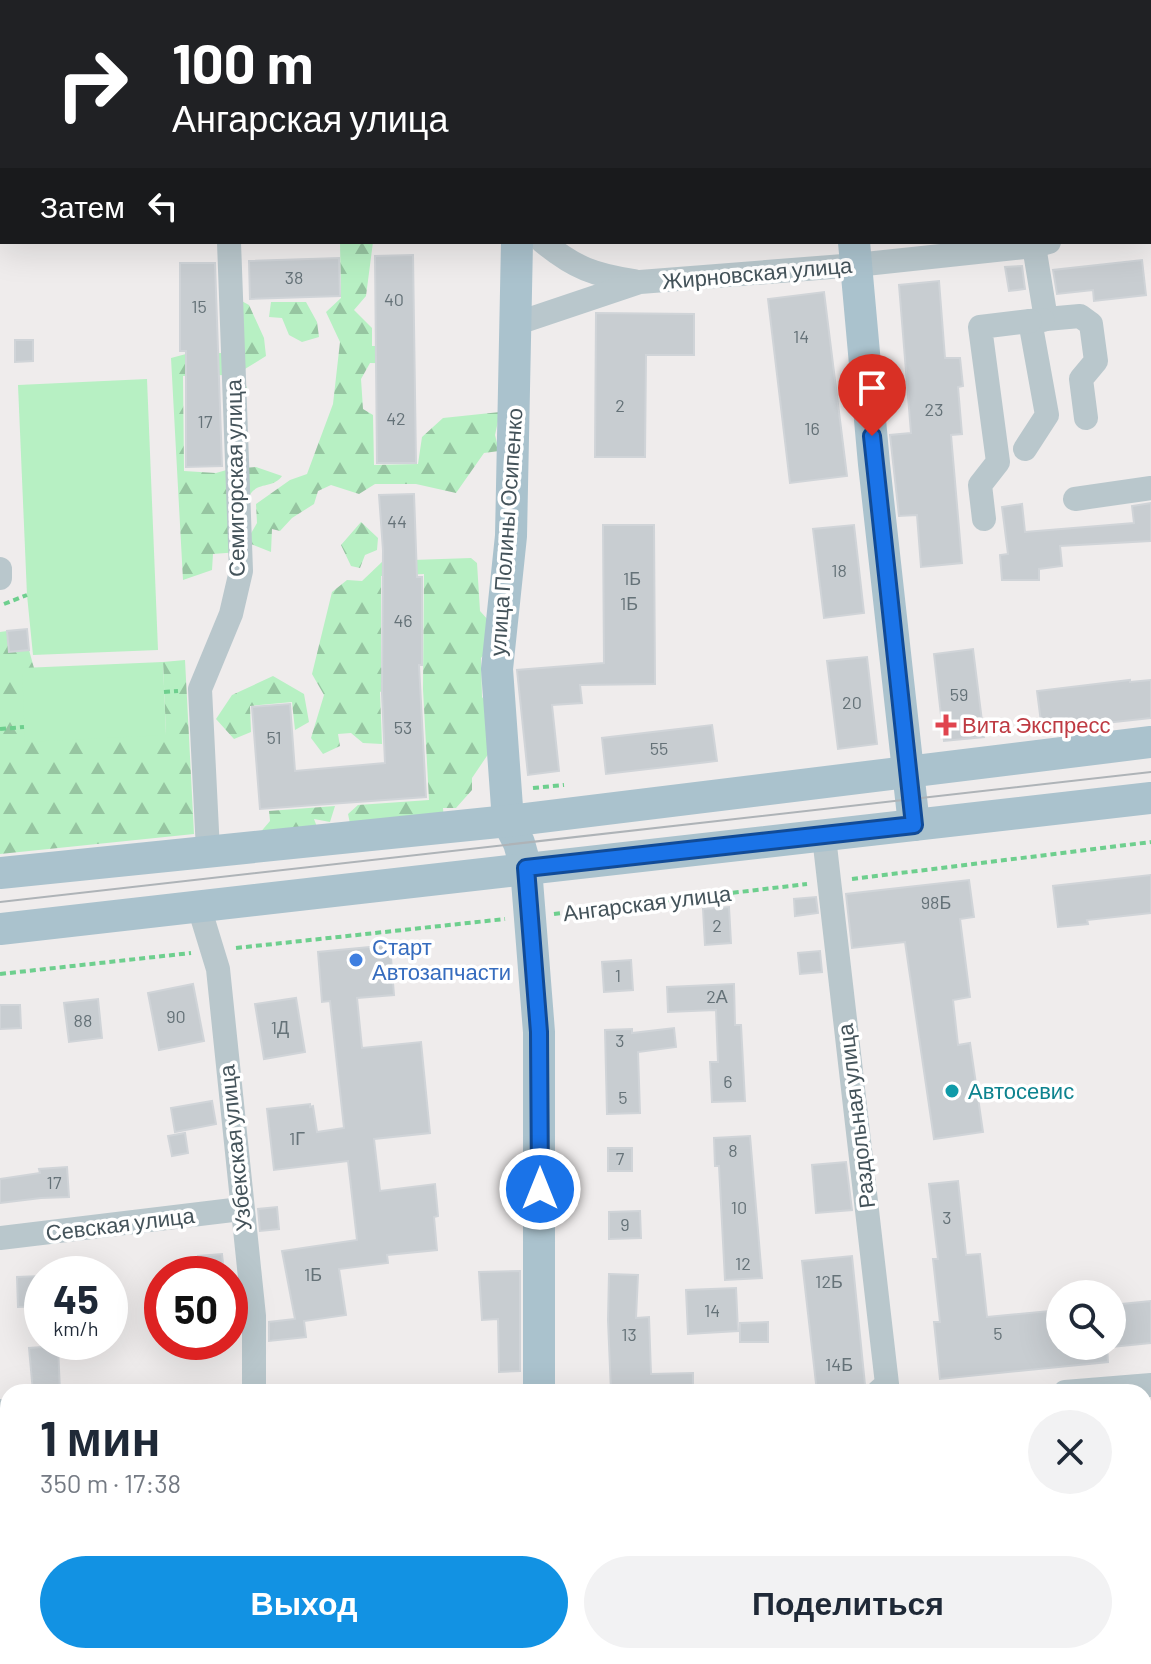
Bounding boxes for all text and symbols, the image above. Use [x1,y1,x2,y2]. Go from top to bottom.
text: 100 m [172,28,314,95]
icon: right [40,32,144,136]
text: Ангарская улица [172,96,449,139]
icon: left [141,184,185,228]
text: Затем [40,188,125,224]
street label: Жирновская улица [661,251,854,294]
house number: 38 [285,266,303,288]
house number: 40 [384,288,404,310]
house number: 15 [191,295,207,317]
house number: 14 [793,325,809,347]
pin [838,354,906,436]
icon: arrive [850,366,894,410]
street label: Семигорская улица [219,378,250,577]
house number: 2 [615,394,625,416]
house number: 23 [925,398,943,420]
house number: 42 [386,407,406,429]
street label: улица Полины Осипенко [483,407,528,657]
house number: 17 [198,410,213,432]
house number: 16 [804,417,820,439]
house number: 44 [387,510,407,532]
house number: 18 [831,559,847,581]
house number: 1Б [623,567,641,589]
house number: 1Б [620,592,638,614]
house number: 46 [393,609,413,631]
house number: 59 [950,683,968,705]
house number: 20 [842,691,862,713]
place label: Вита Экспресс [962,711,1111,738]
house number: 53 [394,716,412,738]
marker: Вита Экспресс [937,716,955,734]
house number: 51 [266,726,282,748]
house number: 55 [650,737,668,759]
street label: Ангарская улица [561,879,733,926]
house number: 98Б [921,891,951,913]
house number: 2 [712,914,722,936]
place label: Старт Автозапчасти [372,933,511,984]
marker: Старт Автозапчасти [347,951,365,969]
house number: 1 [615,964,621,986]
house number: 2А [706,985,728,1007]
house number: 90 [166,1005,186,1027]
house number: 88 [74,1009,92,1031]
house number: 1Д [271,1016,289,1038]
street label: Раздольная улица [831,1022,880,1210]
house number: 3 [615,1029,625,1051]
street label: Узбекская улица [212,1063,257,1233]
house number: 6 [723,1070,733,1092]
place label: Автосевис [968,1077,1074,1103]
marker: Автосевис [943,1082,961,1100]
house number: 5 [618,1086,628,1108]
house number: 1Г [289,1127,305,1149]
house number: 8 [728,1139,738,1161]
position arrow [498,1147,582,1231]
house number: 7 [616,1147,625,1169]
house number: 17 [47,1171,62,1193]
house number: 10 [731,1196,747,1218]
street label: Севская улица [44,1201,197,1246]
house number: 3 [942,1206,952,1228]
house number: 9 [620,1213,630,1235]
house number: 12 [735,1252,751,1274]
speed limit sign: 50 [144,1256,248,1360]
house number: 1Б [304,1263,322,1285]
house number: 12Б [815,1270,843,1292]
text: 45 [53,1274,99,1322]
map controls [1046,1280,1126,1360]
button: search [1046,1280,1126,1360]
house number: 14 [704,1299,720,1321]
text: km/h [53,1316,99,1340]
house number: 5 [993,1322,1003,1344]
house number: 13 [621,1323,637,1345]
house number: 14Б [825,1353,853,1375]
text: 1 мин [40,1408,161,1466]
button: close [1028,1410,1112,1494]
text: 350 m · 17:38 [40,1467,181,1498]
button: Выход [40,1556,568,1648]
button: Поделиться [584,1556,1112,1648]

